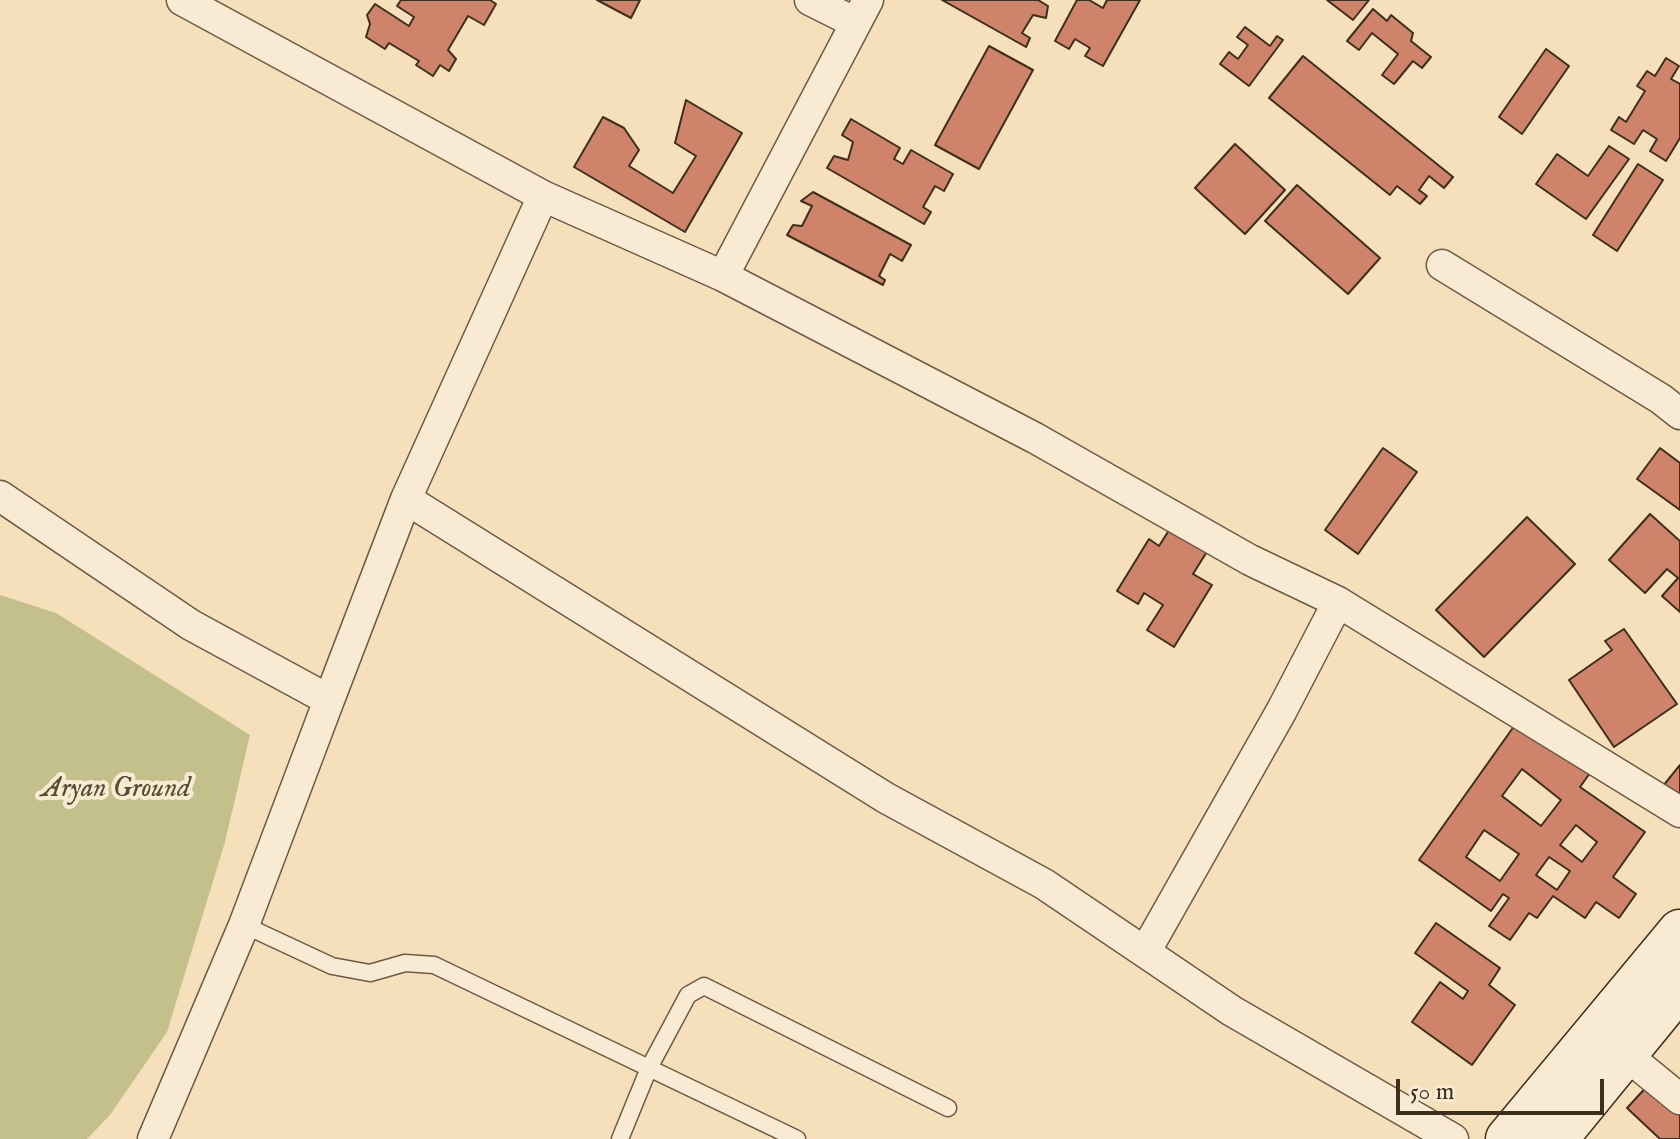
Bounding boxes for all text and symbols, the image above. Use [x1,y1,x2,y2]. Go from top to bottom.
park label: Aryan Ground [42,773,190,807]
scale bar [1400,1063,1608,1113]
text: 50 m [1410,1077,1454,1108]

